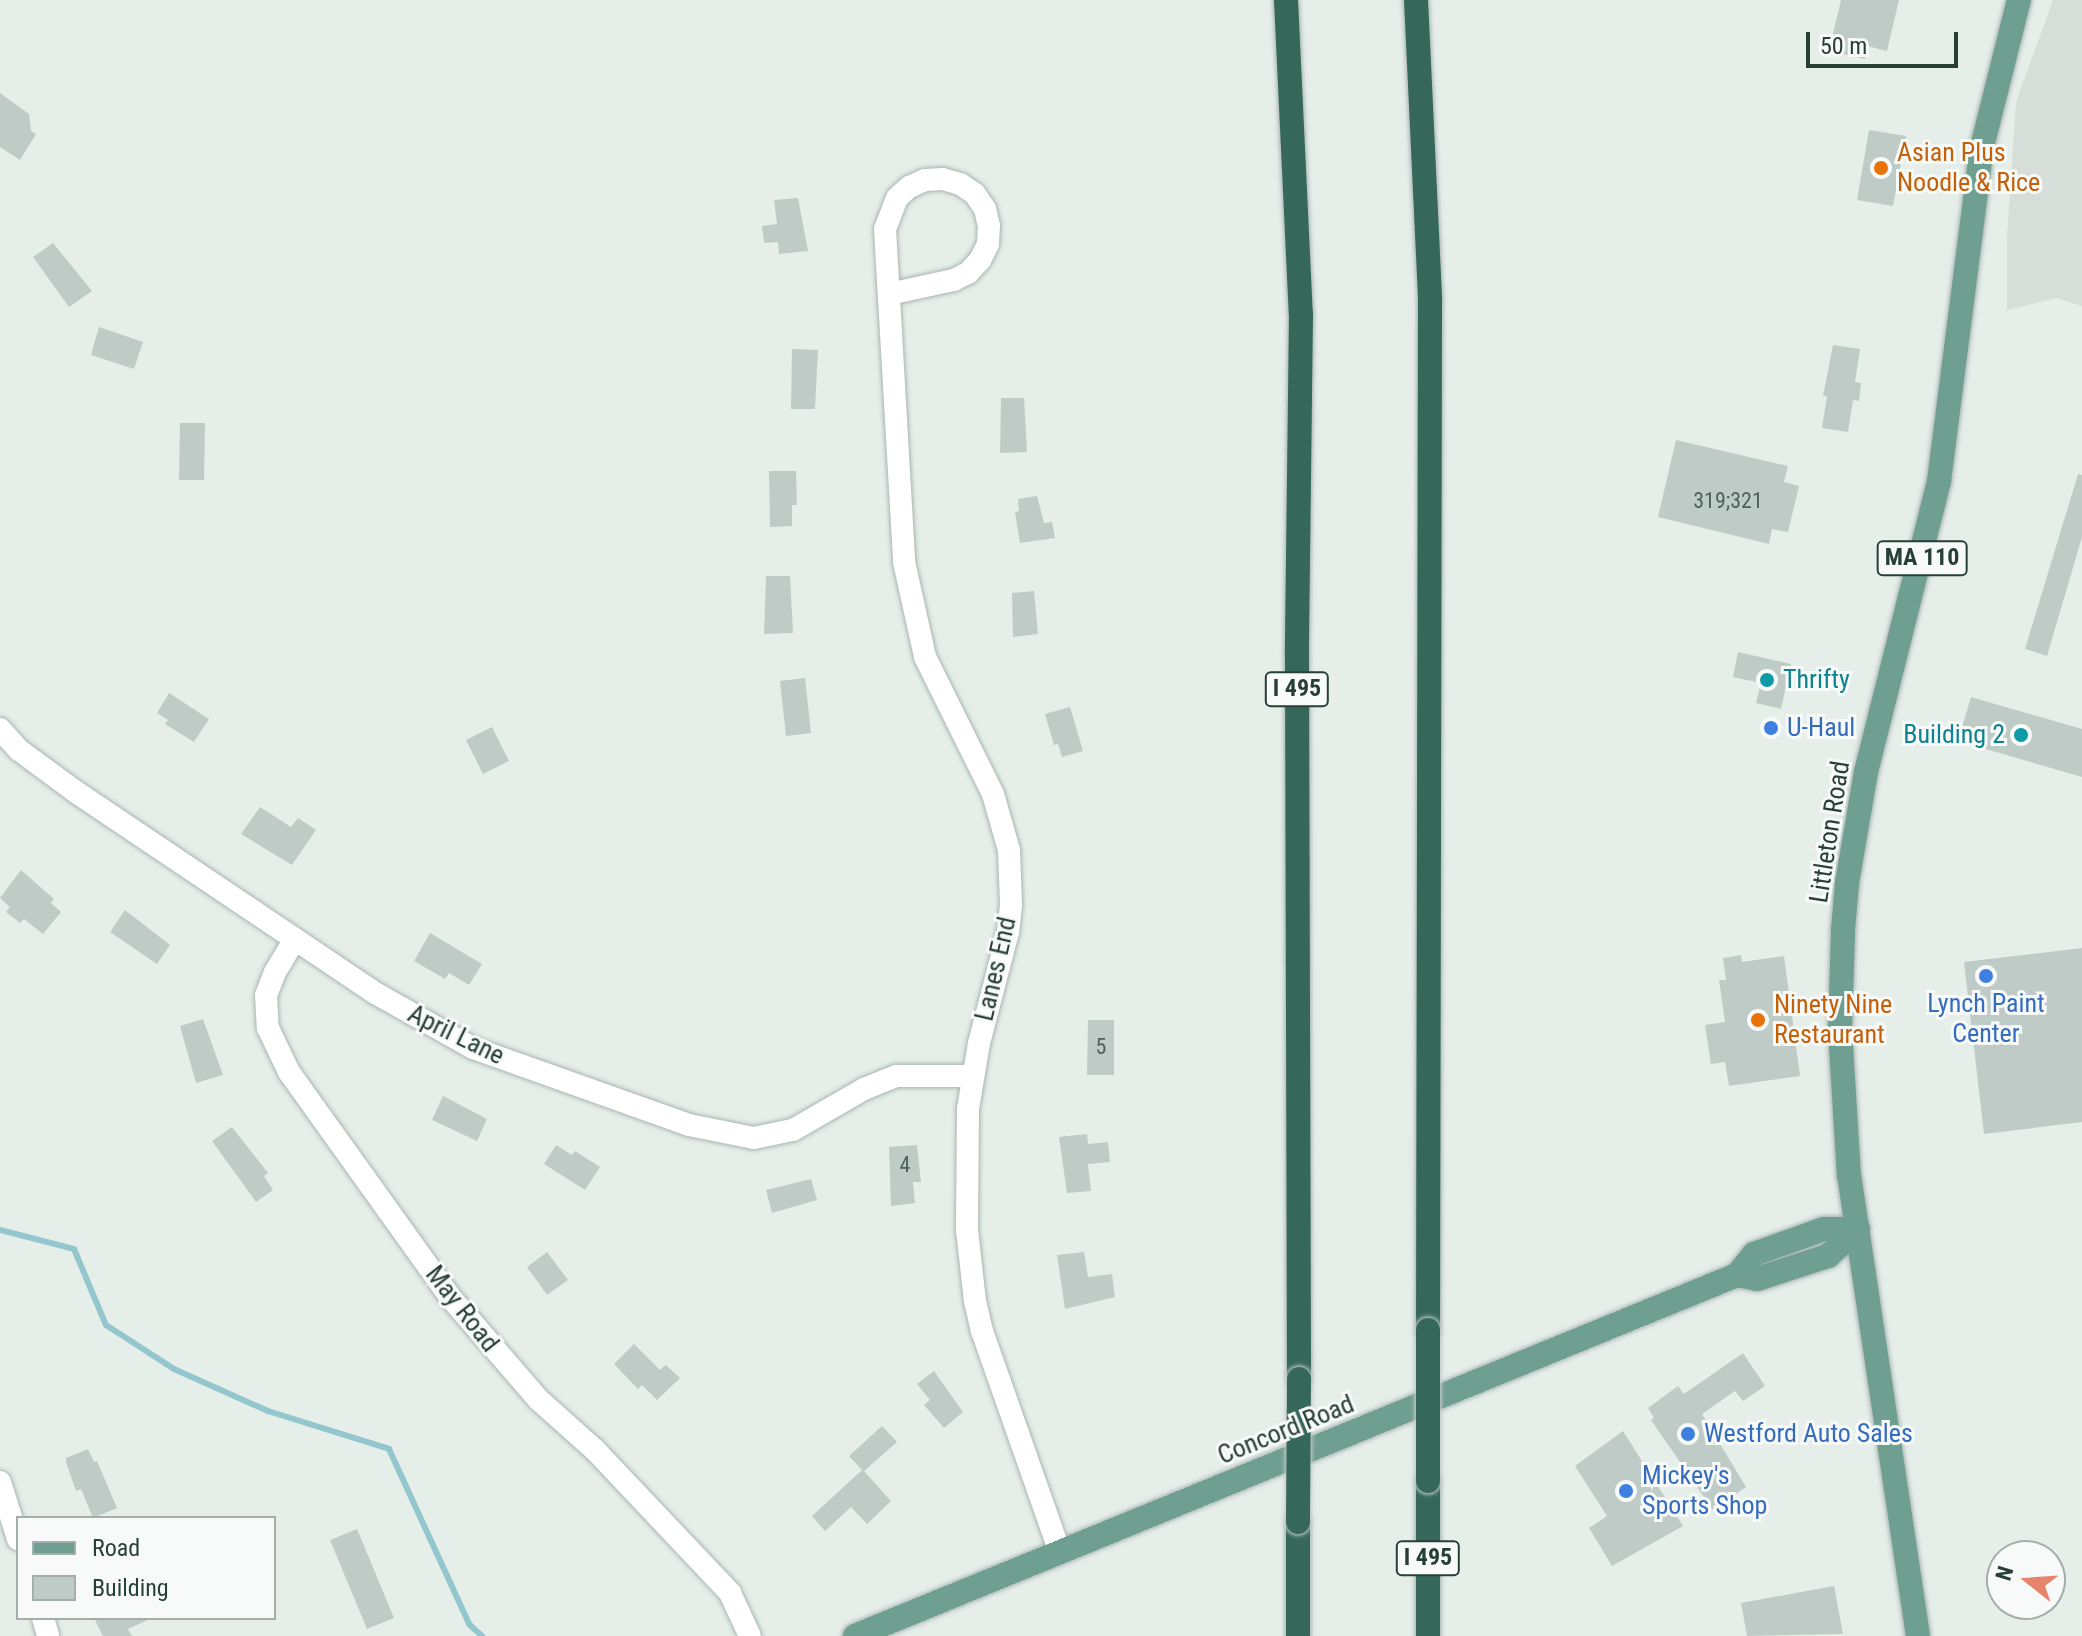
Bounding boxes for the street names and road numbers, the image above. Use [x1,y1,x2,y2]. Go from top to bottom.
road number: MA 110 [1876,538,1968,578]
road number: I 495 [1263,669,1331,709]
street label: Littleton Road [1803,759,1857,905]
street label: Lanes End [969,914,1023,1024]
street label: April Lane [403,998,509,1072]
street label: May Road [419,1260,505,1358]
street label: Concord Road [1213,1389,1359,1471]
road number: I 495 [1394,1538,1462,1578]

